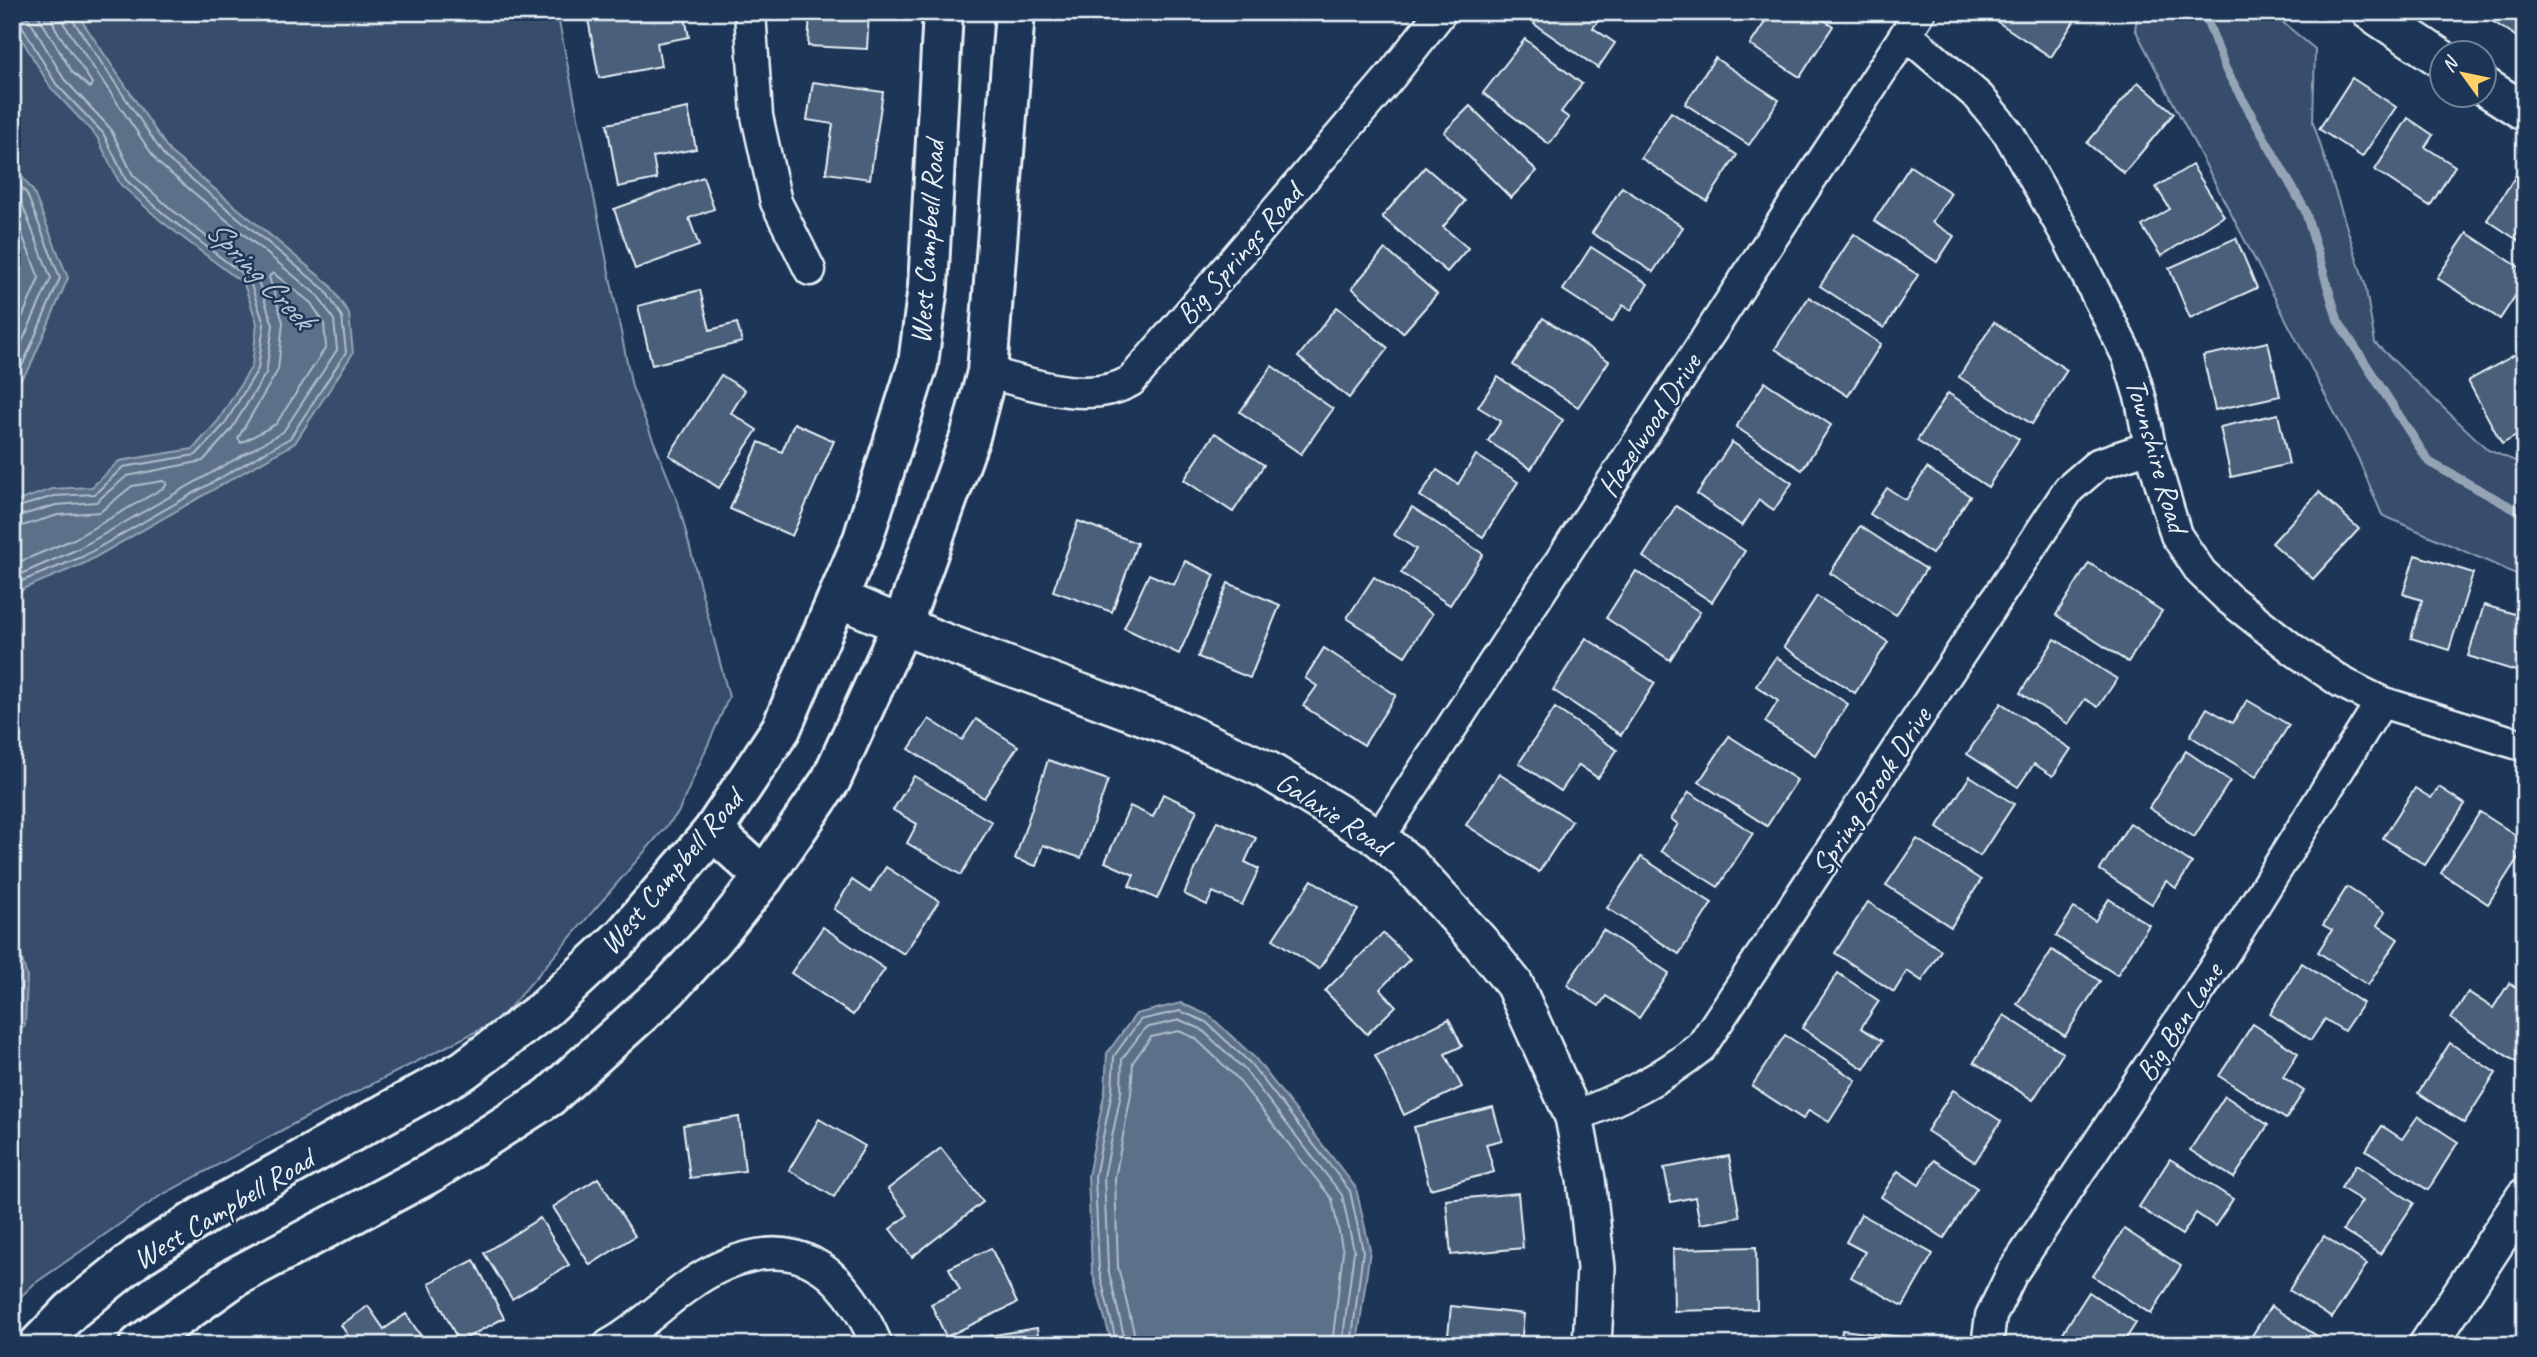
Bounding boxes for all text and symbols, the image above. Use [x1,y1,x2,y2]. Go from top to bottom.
north arrow [2428,38,2498,108]
text: N [2436,51,2465,77]
street label: West Campbell Road [901,135,953,345]
street label: Big Springs Road [1167,172,1313,332]
water label: Spring Creek [197,210,327,342]
street label: Hazelwood Drive [1589,344,1711,504]
street label: Townshire Road [2117,374,2198,540]
street label: Spring Brook Drive [1802,698,1941,882]
street label: Galaxie Road [1269,762,1401,866]
street label: West Campbell Road [591,778,754,962]
street label: Big Ben Lane [2127,954,2233,1088]
street label: West Campbell Road [126,1138,324,1278]

